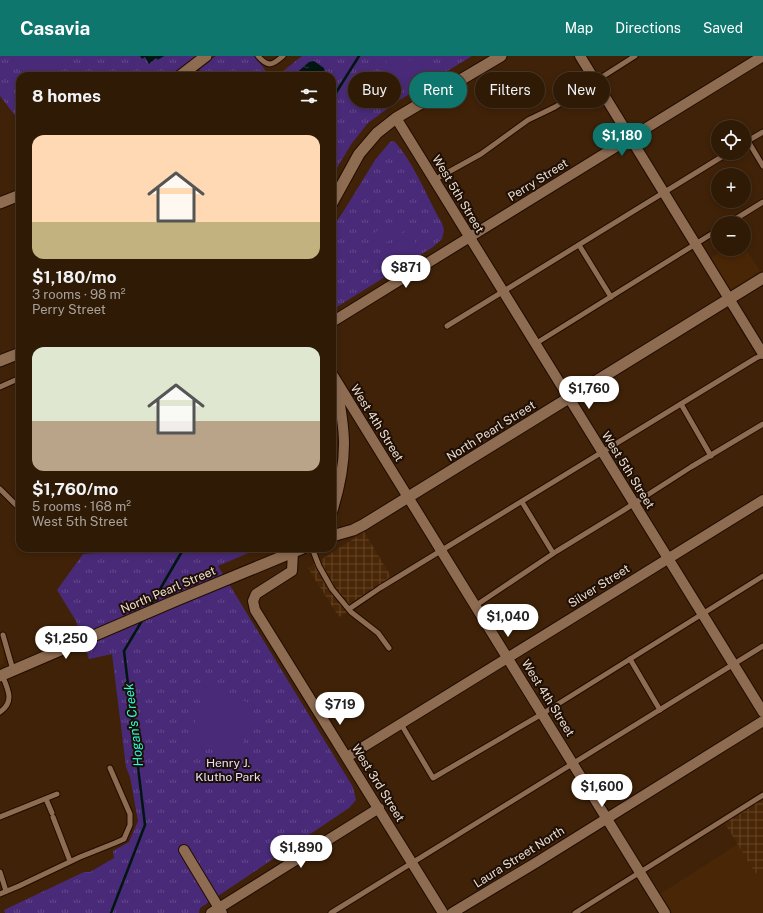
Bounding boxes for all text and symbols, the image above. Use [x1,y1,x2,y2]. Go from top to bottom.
text: Casavia [20,17,90,39]
text: Map [565,20,593,36]
text: Directions [615,20,681,36]
text: Saved [703,20,743,36]
chip: Buy [348,72,401,108]
chip: Rent [409,72,467,108]
chip: Filters [475,72,545,108]
chip: New [553,72,610,108]
icon: filters [298,85,320,107]
text: 8 homes [32,86,101,106]
map controls [711,120,751,256]
button: locate [711,120,751,160]
pin: $1,180 [589,123,655,157]
text: $1,180 [602,128,642,143]
street label: West 5th Street [429,152,487,236]
street label: Perry Street [505,156,571,204]
icon: home [140,161,212,233]
button: + [711,168,751,208]
button: − [711,216,751,256]
pin: $871 [382,255,430,289]
text: $871 [390,260,422,275]
text: $1,180/mo [32,267,117,287]
text: 3 rooms · 98 m² [32,287,126,302]
text: Perry Street [32,302,106,317]
icon: home [140,373,212,445]
pin: $1,760 [556,376,622,410]
text: $1,760 [568,381,610,396]
street label: West 4th Street [348,382,406,464]
street label: North Pearl Street [444,398,538,464]
street label: West 5th Street [599,429,658,511]
text: $1,760/mo [32,479,118,499]
text: 5 rooms · 168 m² [32,499,131,514]
text: West 5th Street [32,514,128,529]
street label: Silver Street [566,561,633,610]
street label: North Pearl Street [118,564,218,616]
pin: $1,040 [475,604,541,638]
text: $1,040 [486,609,530,624]
pin: $1,250 [33,626,99,660]
text: $1,250 [44,631,88,646]
street label: West 4th Street [519,657,577,739]
water label: Hogan's Creek [121,682,146,767]
pin: $719 [316,692,364,726]
text: $719 [324,697,356,712]
street label: West 3rd Street [349,742,408,824]
park label: Henry J. Klutho Park [195,756,261,784]
pin: $1,600 [569,774,635,808]
text: $1,600 [580,779,624,794]
street label: Laura Street North [471,823,567,891]
pin: $1,890 [268,835,334,869]
text: $1,890 [279,840,323,855]

